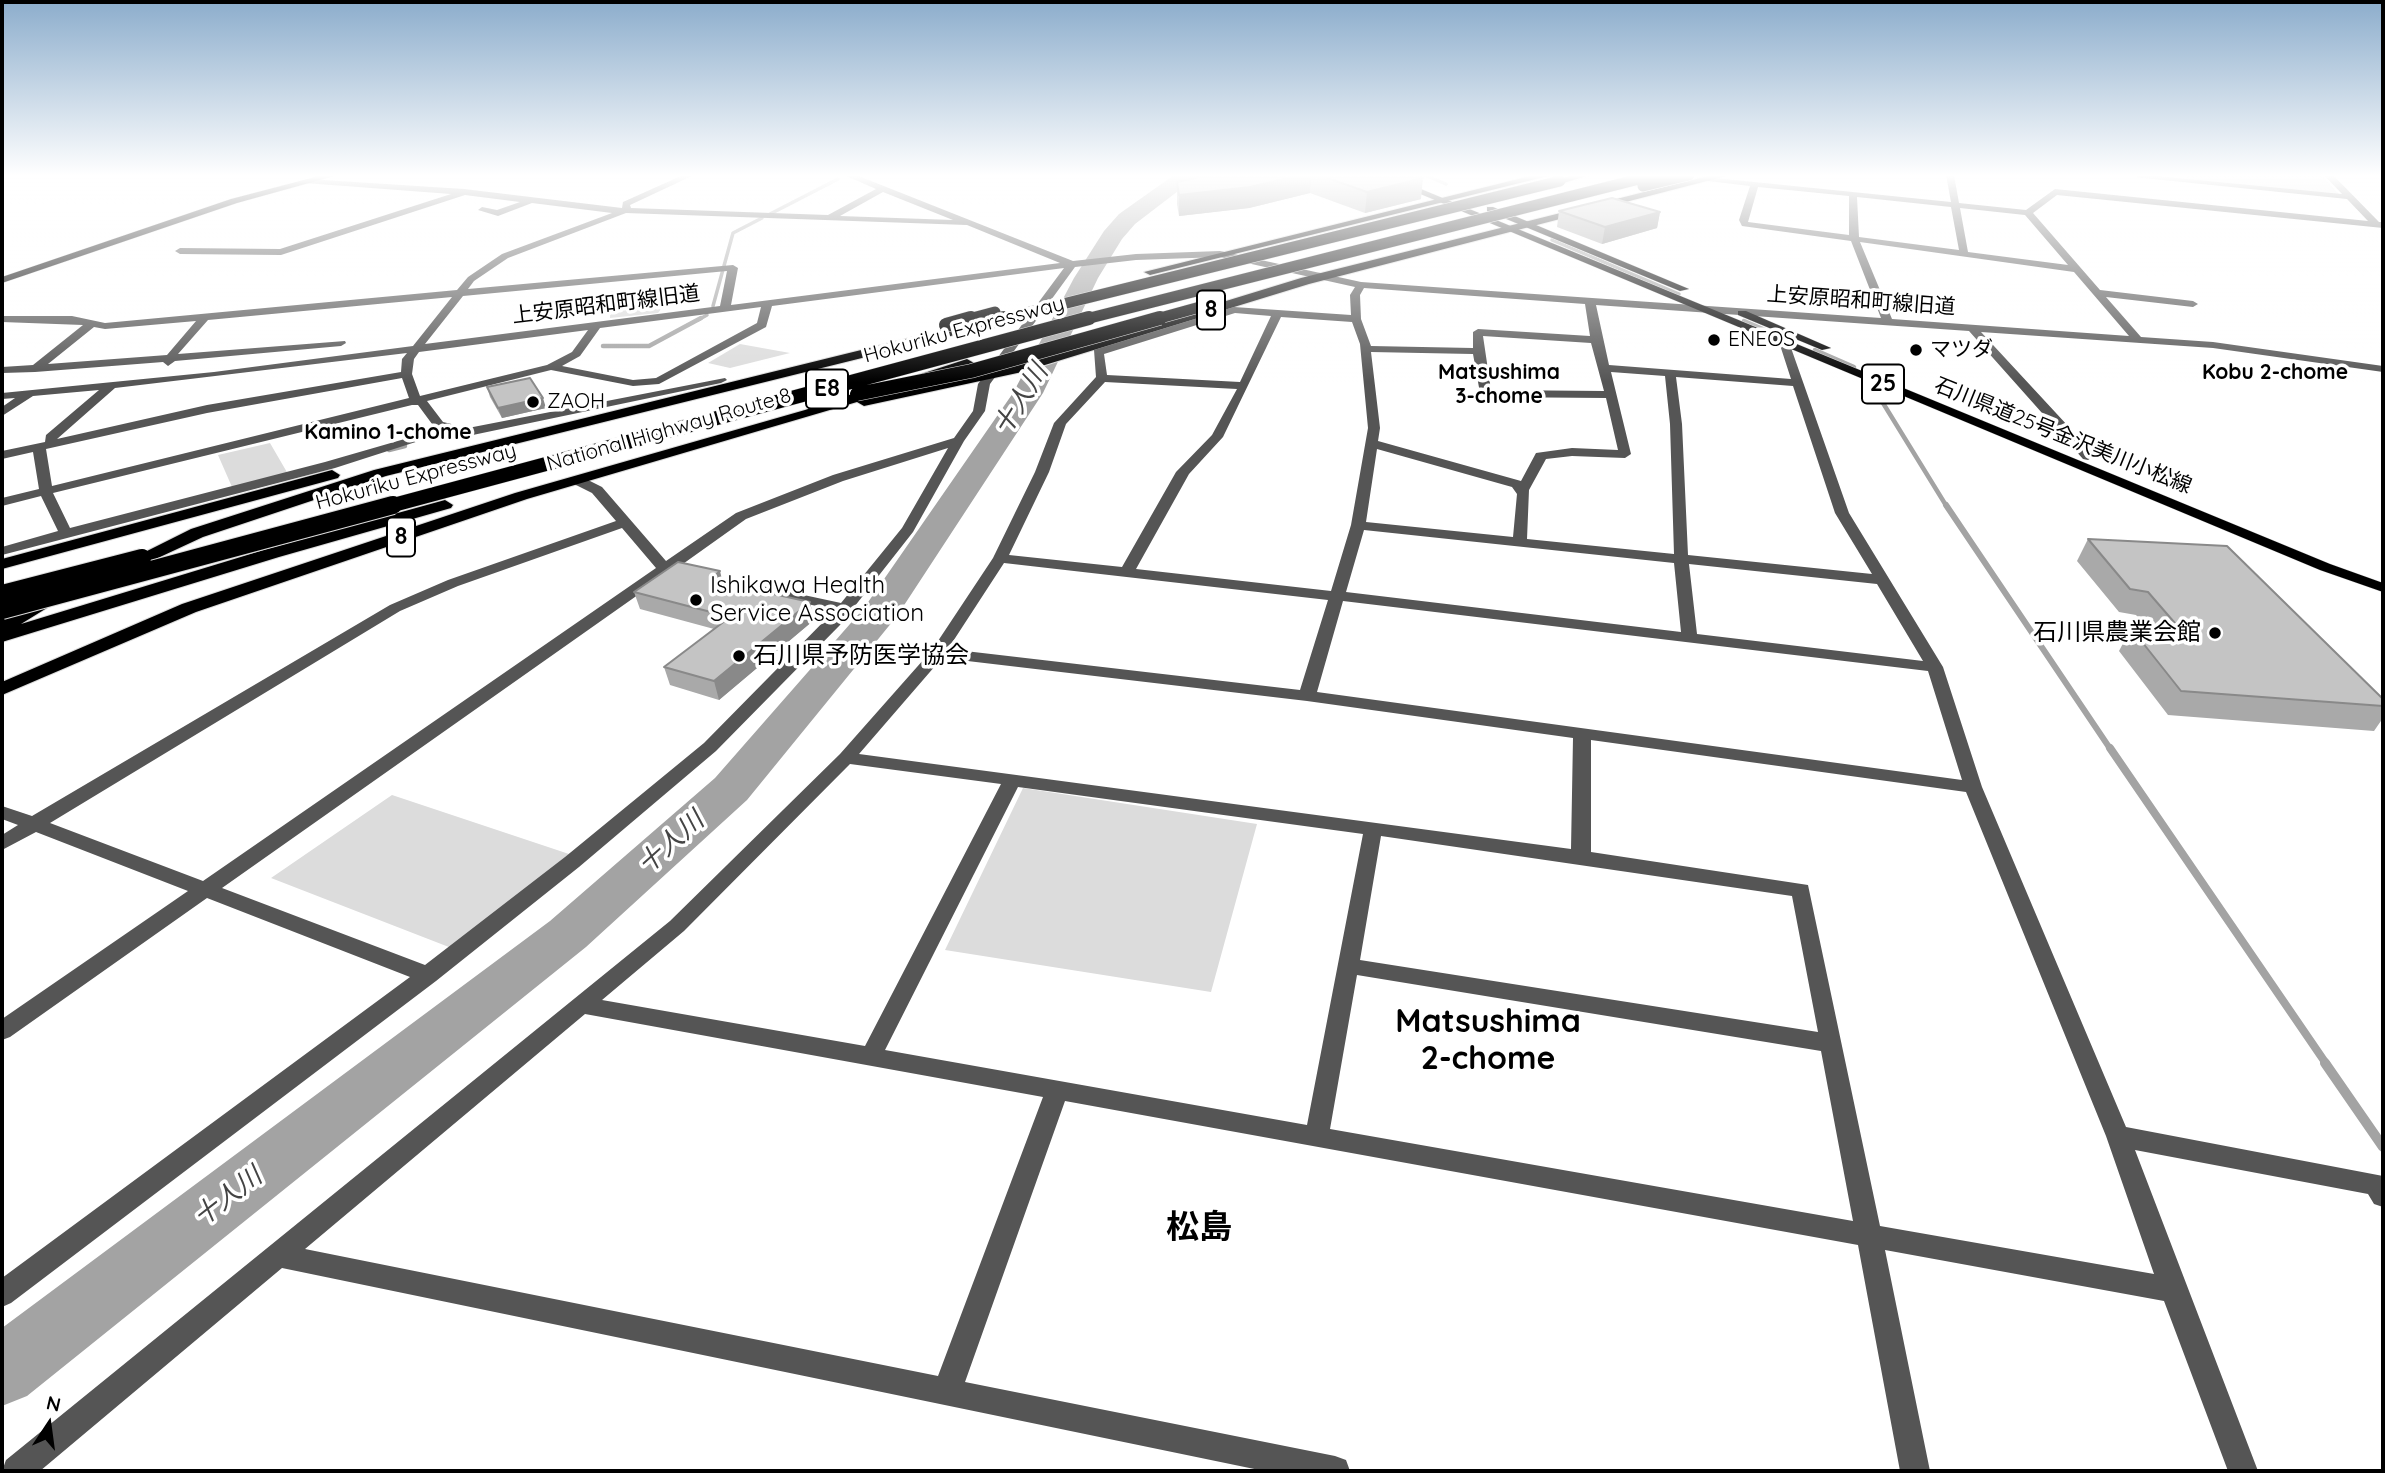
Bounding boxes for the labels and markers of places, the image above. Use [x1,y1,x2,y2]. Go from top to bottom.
place label: ENEOS [1728,327,1795,353]
marker: ENEOS [1706,332,1722,348]
place label: マツダ [1930,337,1993,363]
marker: マツダ [1908,342,1924,358]
place label: ZAOH [547,389,605,415]
marker: ZAOH [525,394,541,410]
place label: Ishikawa Health Service Association [710,572,924,628]
marker: Ishikawa Health Service Association [688,592,704,608]
place label: 石川県農業会館 [2033,619,2201,647]
marker: 石川県農業会館 [2207,625,2223,641]
place label: 石川県予防医学協会 [753,642,969,670]
marker: 石川県予防医学協会 [731,648,747,664]

